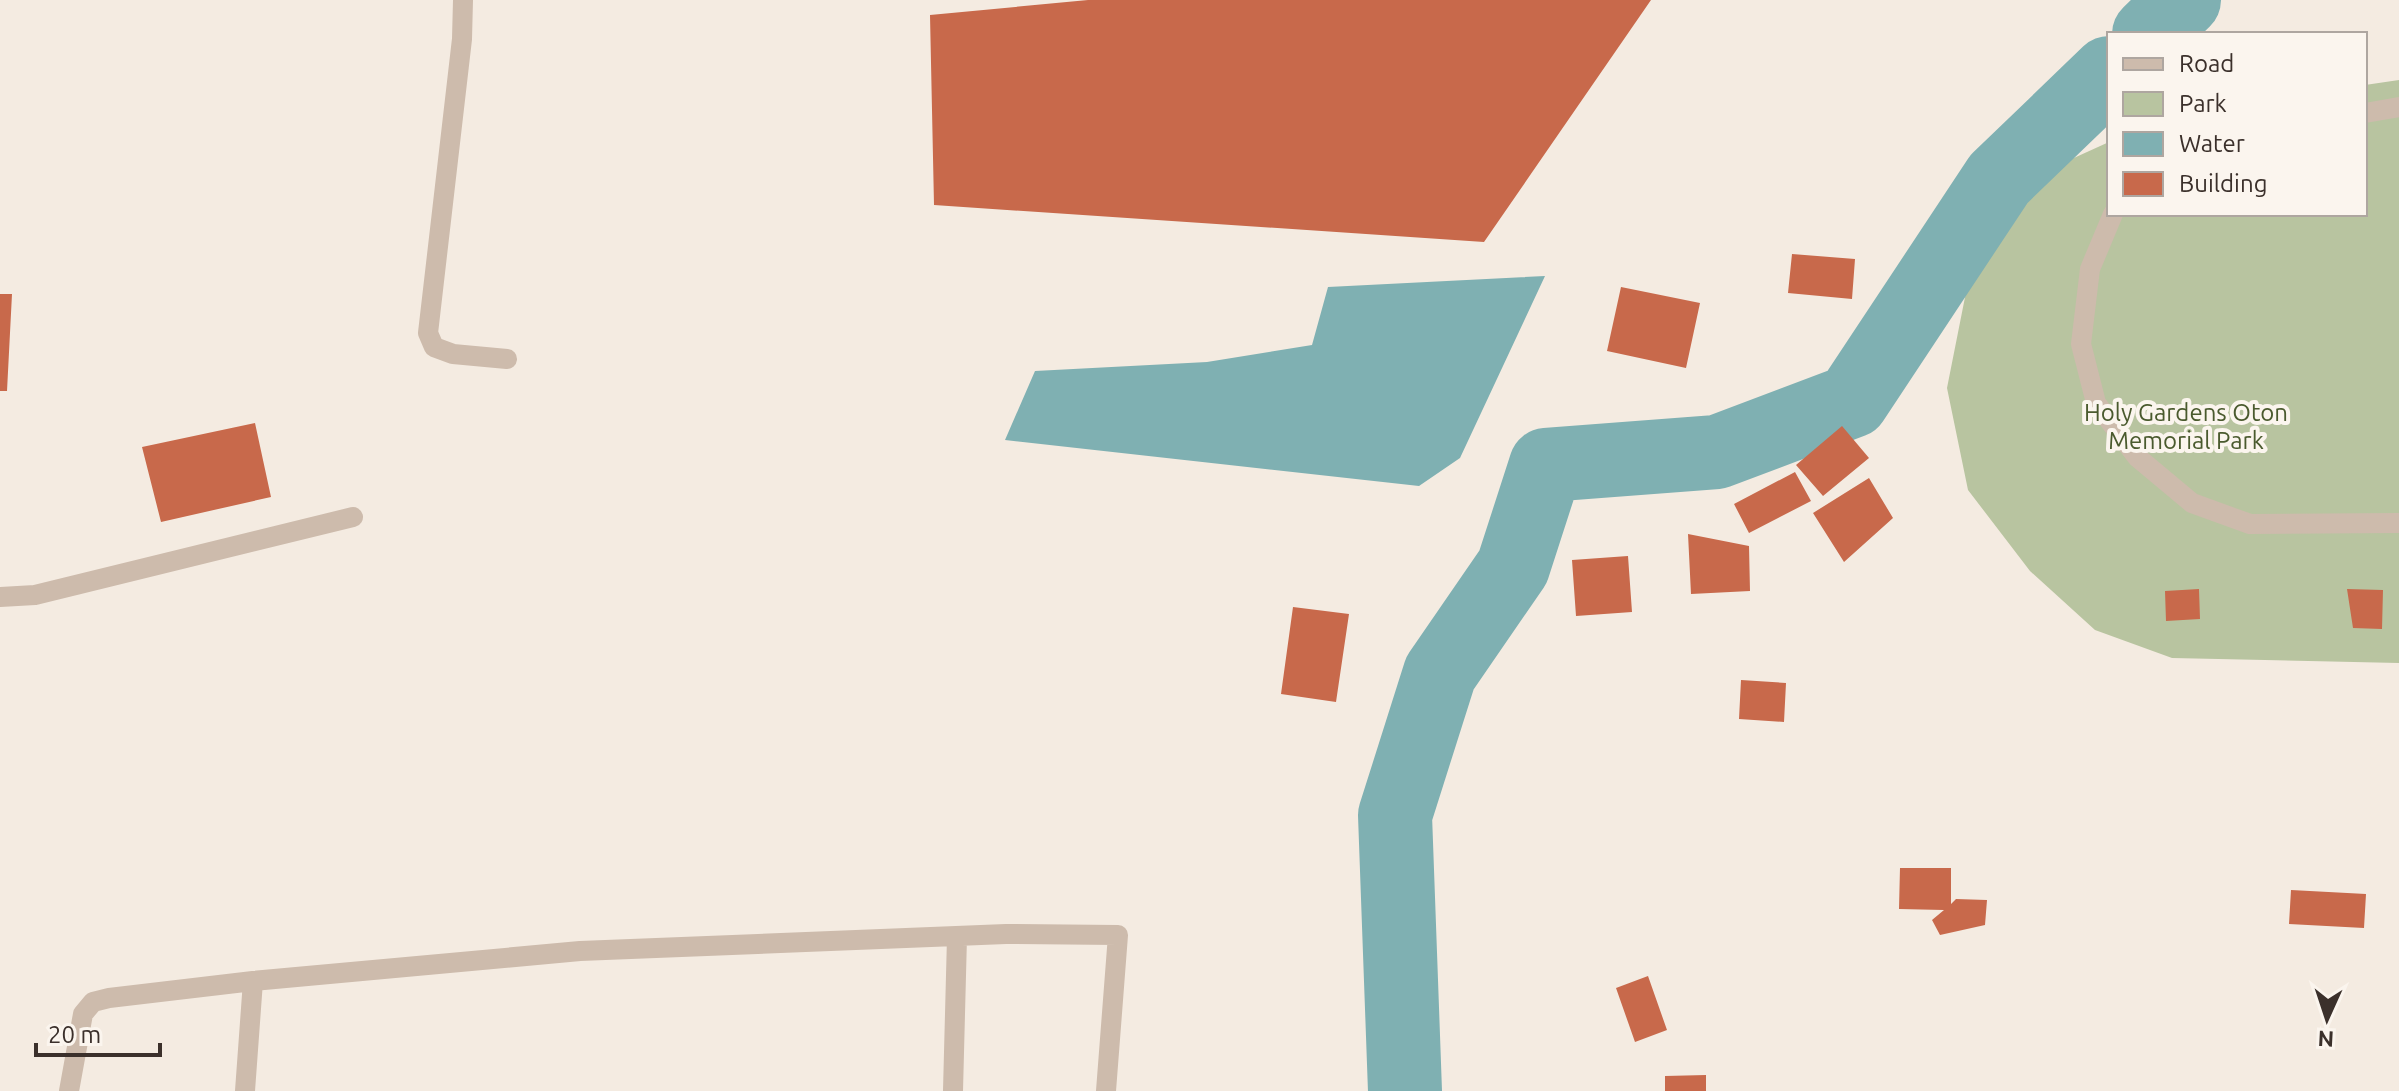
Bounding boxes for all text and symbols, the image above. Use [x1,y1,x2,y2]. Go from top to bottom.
legend [2107,32,2367,216]
text: Road [2179,50,2234,77]
text: Park [2179,90,2227,117]
text: Water [2179,130,2245,157]
text: Building [2179,170,2267,197]
park label: Holy Gardens Oton Memorial Park [2084,399,2288,454]
north arrow [2287,979,2367,1059]
scale bar [36,1007,160,1057]
text: 20 m [48,1021,101,1048]
text: N [2317,1027,2335,1052]

